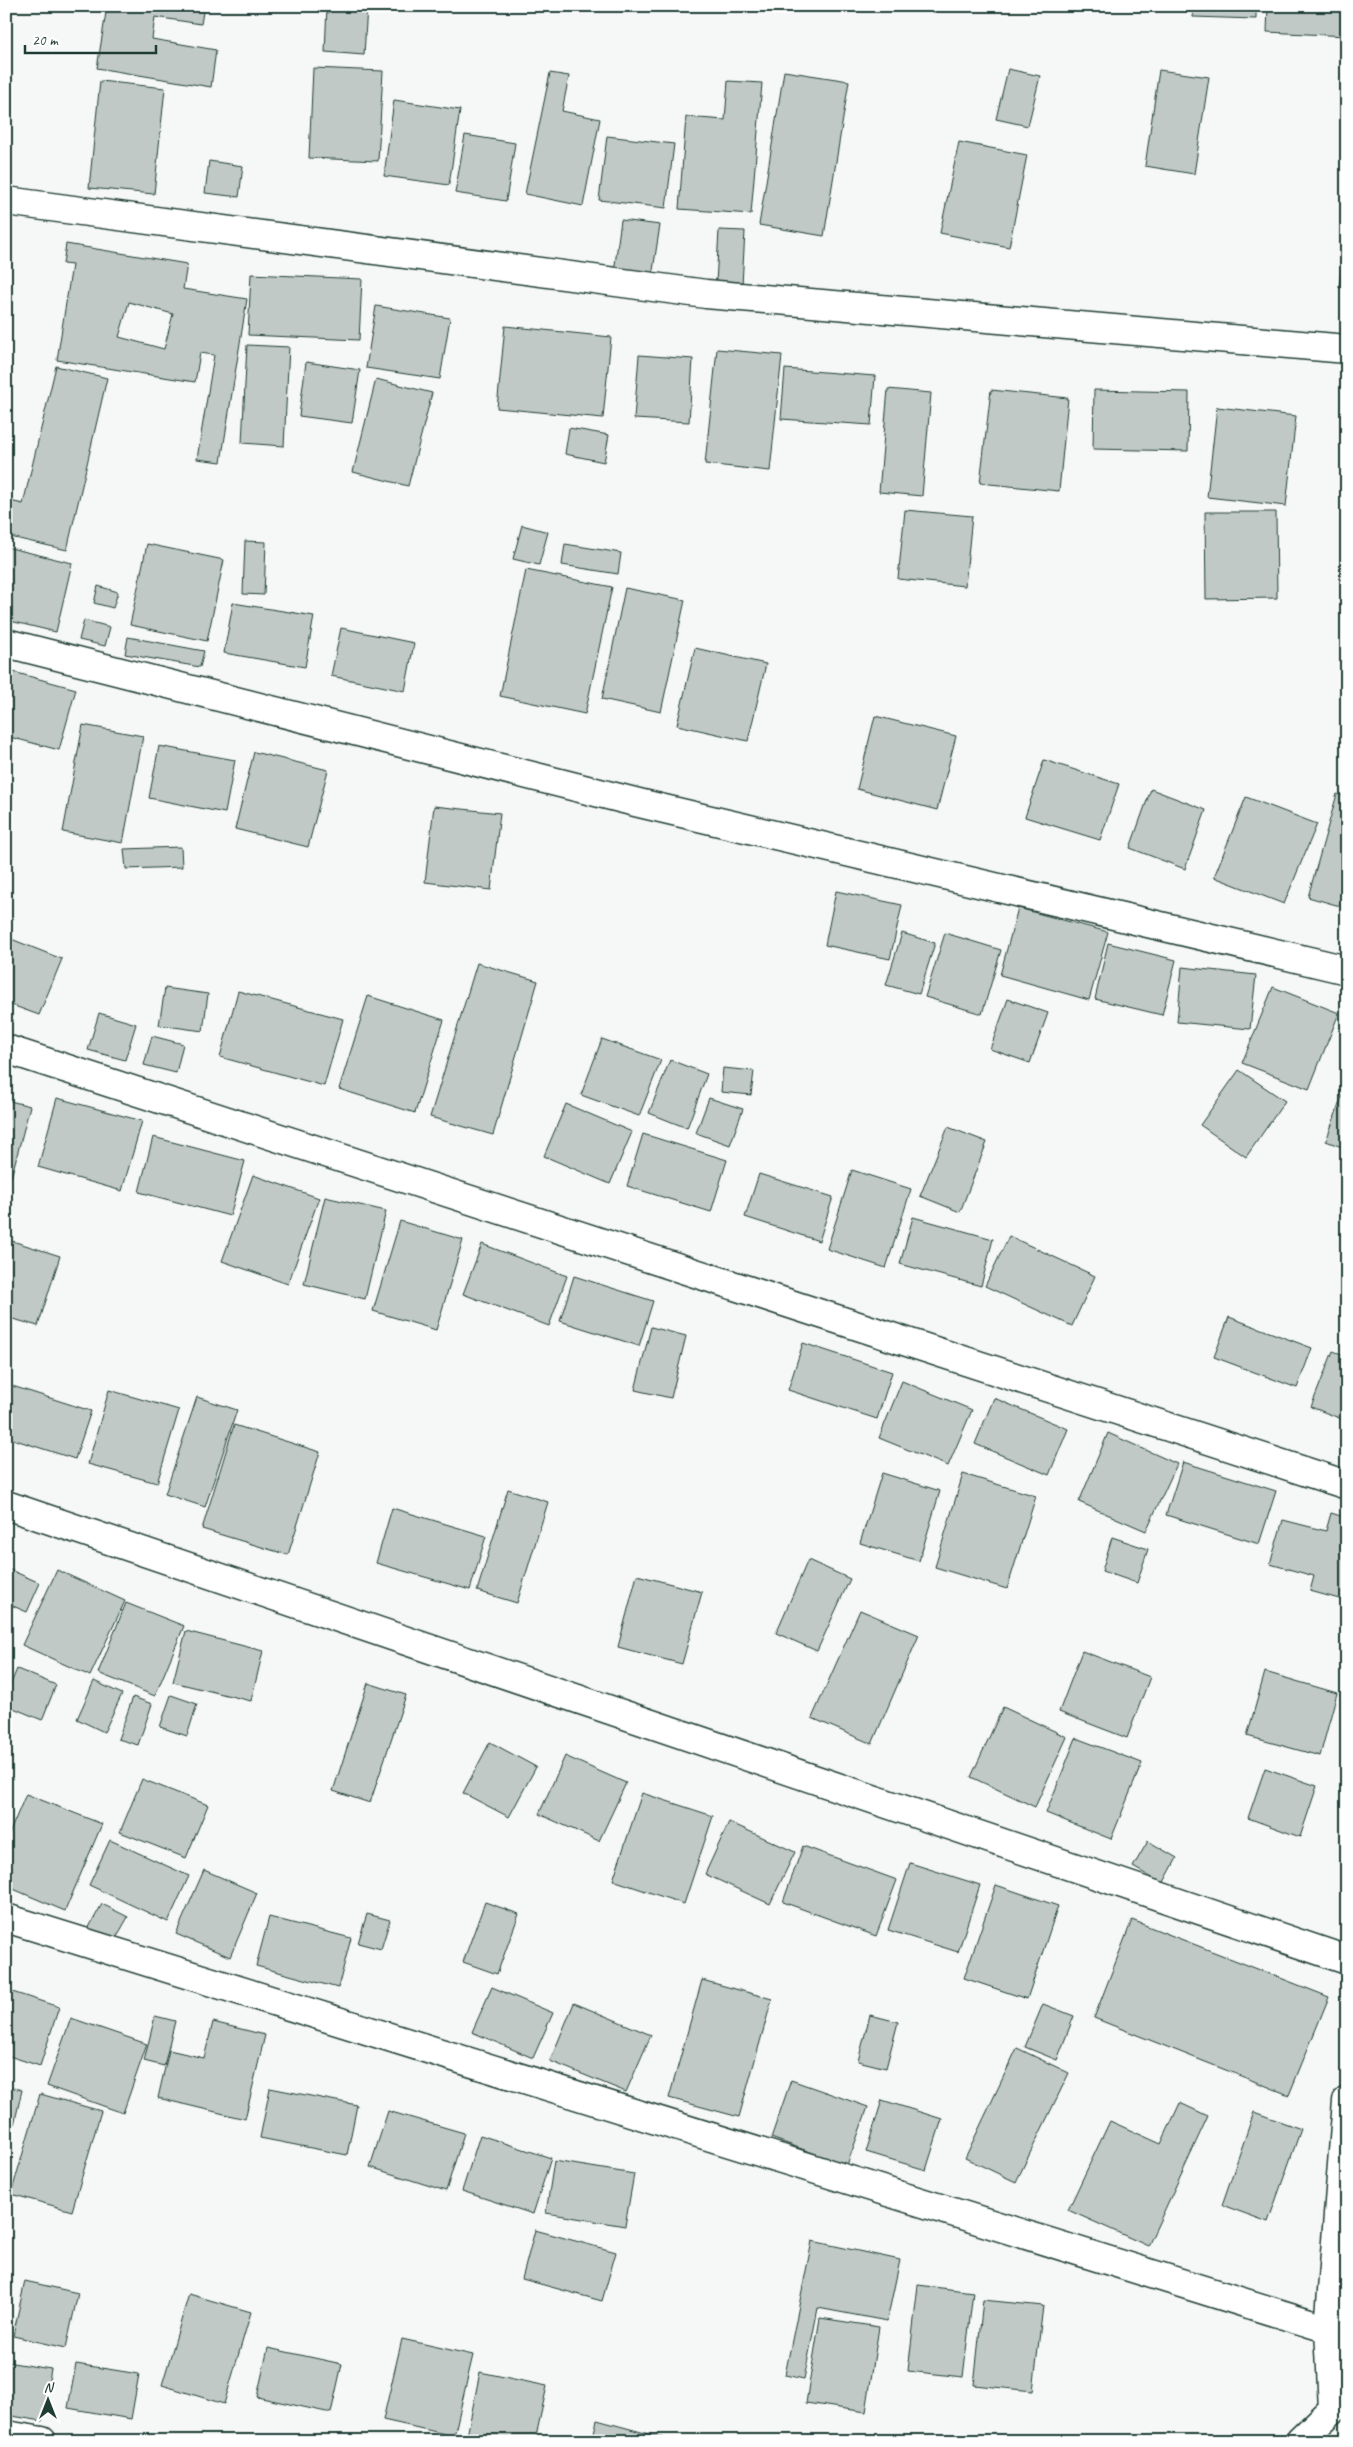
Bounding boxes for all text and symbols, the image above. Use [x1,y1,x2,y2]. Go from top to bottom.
scale bar [25,22,156,54]
text: 20 m [32,31,59,50]
north arrow [22,2374,72,2424]
text: N [44,2379,55,2396]

